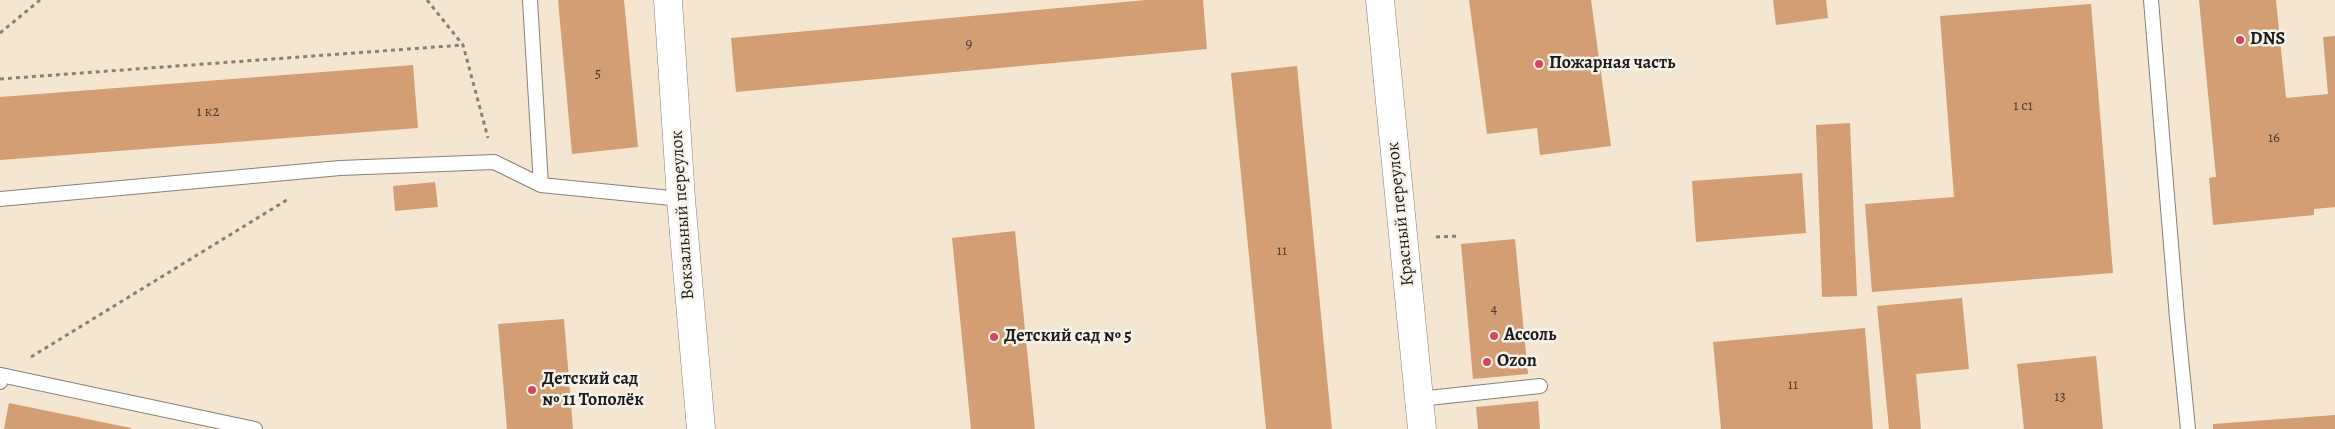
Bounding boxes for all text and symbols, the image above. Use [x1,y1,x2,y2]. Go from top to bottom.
place label: DNS [2250,29,2285,51]
marker: DNS [2234,34,2246,46]
house number: 9 [966,35,972,53]
place label: Пожарная часть [1549,53,1675,75]
marker: Пожарная часть [1533,58,1545,70]
house number: 5 [595,65,601,83]
house number: 1 с1 [2013,97,2033,115]
house number: 1 к2 [196,103,220,121]
street label: Вокзальный переулок [666,129,700,301]
house number: 16 [2268,129,2280,147]
street label: Красный переулок [1383,141,1419,287]
house number: 11 [1277,242,1287,260]
house number: 4 [1491,300,1497,318]
place label: Ассоль [1504,325,1556,347]
place label: Детский сад № 5 [1004,326,1132,348]
marker: Ассоль [1488,330,1500,342]
marker: Детский сад № 5 [988,331,1000,343]
place label: Ozon [1497,351,1537,373]
marker: Ozon [1481,356,1493,368]
place label: Детский сад № 11 Тополёк [542,369,644,412]
house number: 11 [1788,376,1798,394]
marker: Детский сад № 11 Тополёк [526,384,538,396]
house number: 13 [2054,388,2066,406]

